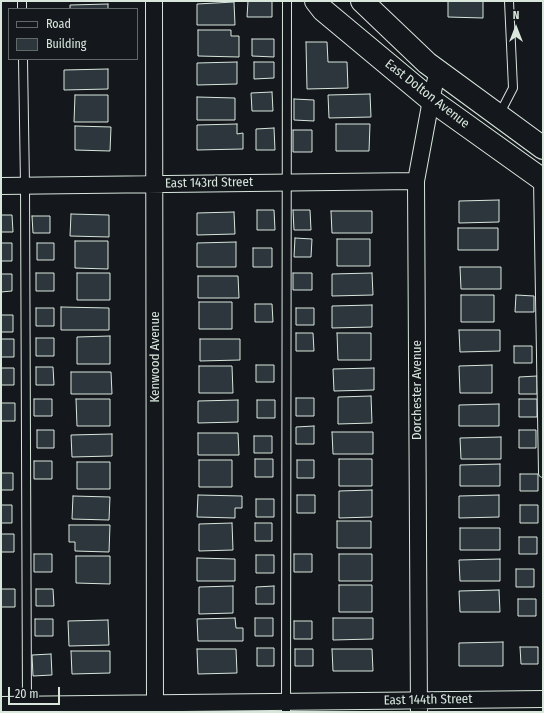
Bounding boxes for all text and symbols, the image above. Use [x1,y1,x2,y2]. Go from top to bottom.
legend [8,8,138,60]
north arrow [496,8,536,48]
text: N [513,9,519,22]
text: Road [46,17,71,31]
text: Building [46,37,86,51]
street label: East Dolton Avenue [382,56,472,132]
street label: East 143rd Street [165,174,253,192]
street label: Kenwood Avenue [147,311,163,403]
street label: Dorchester Avenue [409,340,425,440]
scale bar [10,679,62,705]
text: 20 m [15,687,39,701]
street label: East 144th Street [383,691,473,709]

